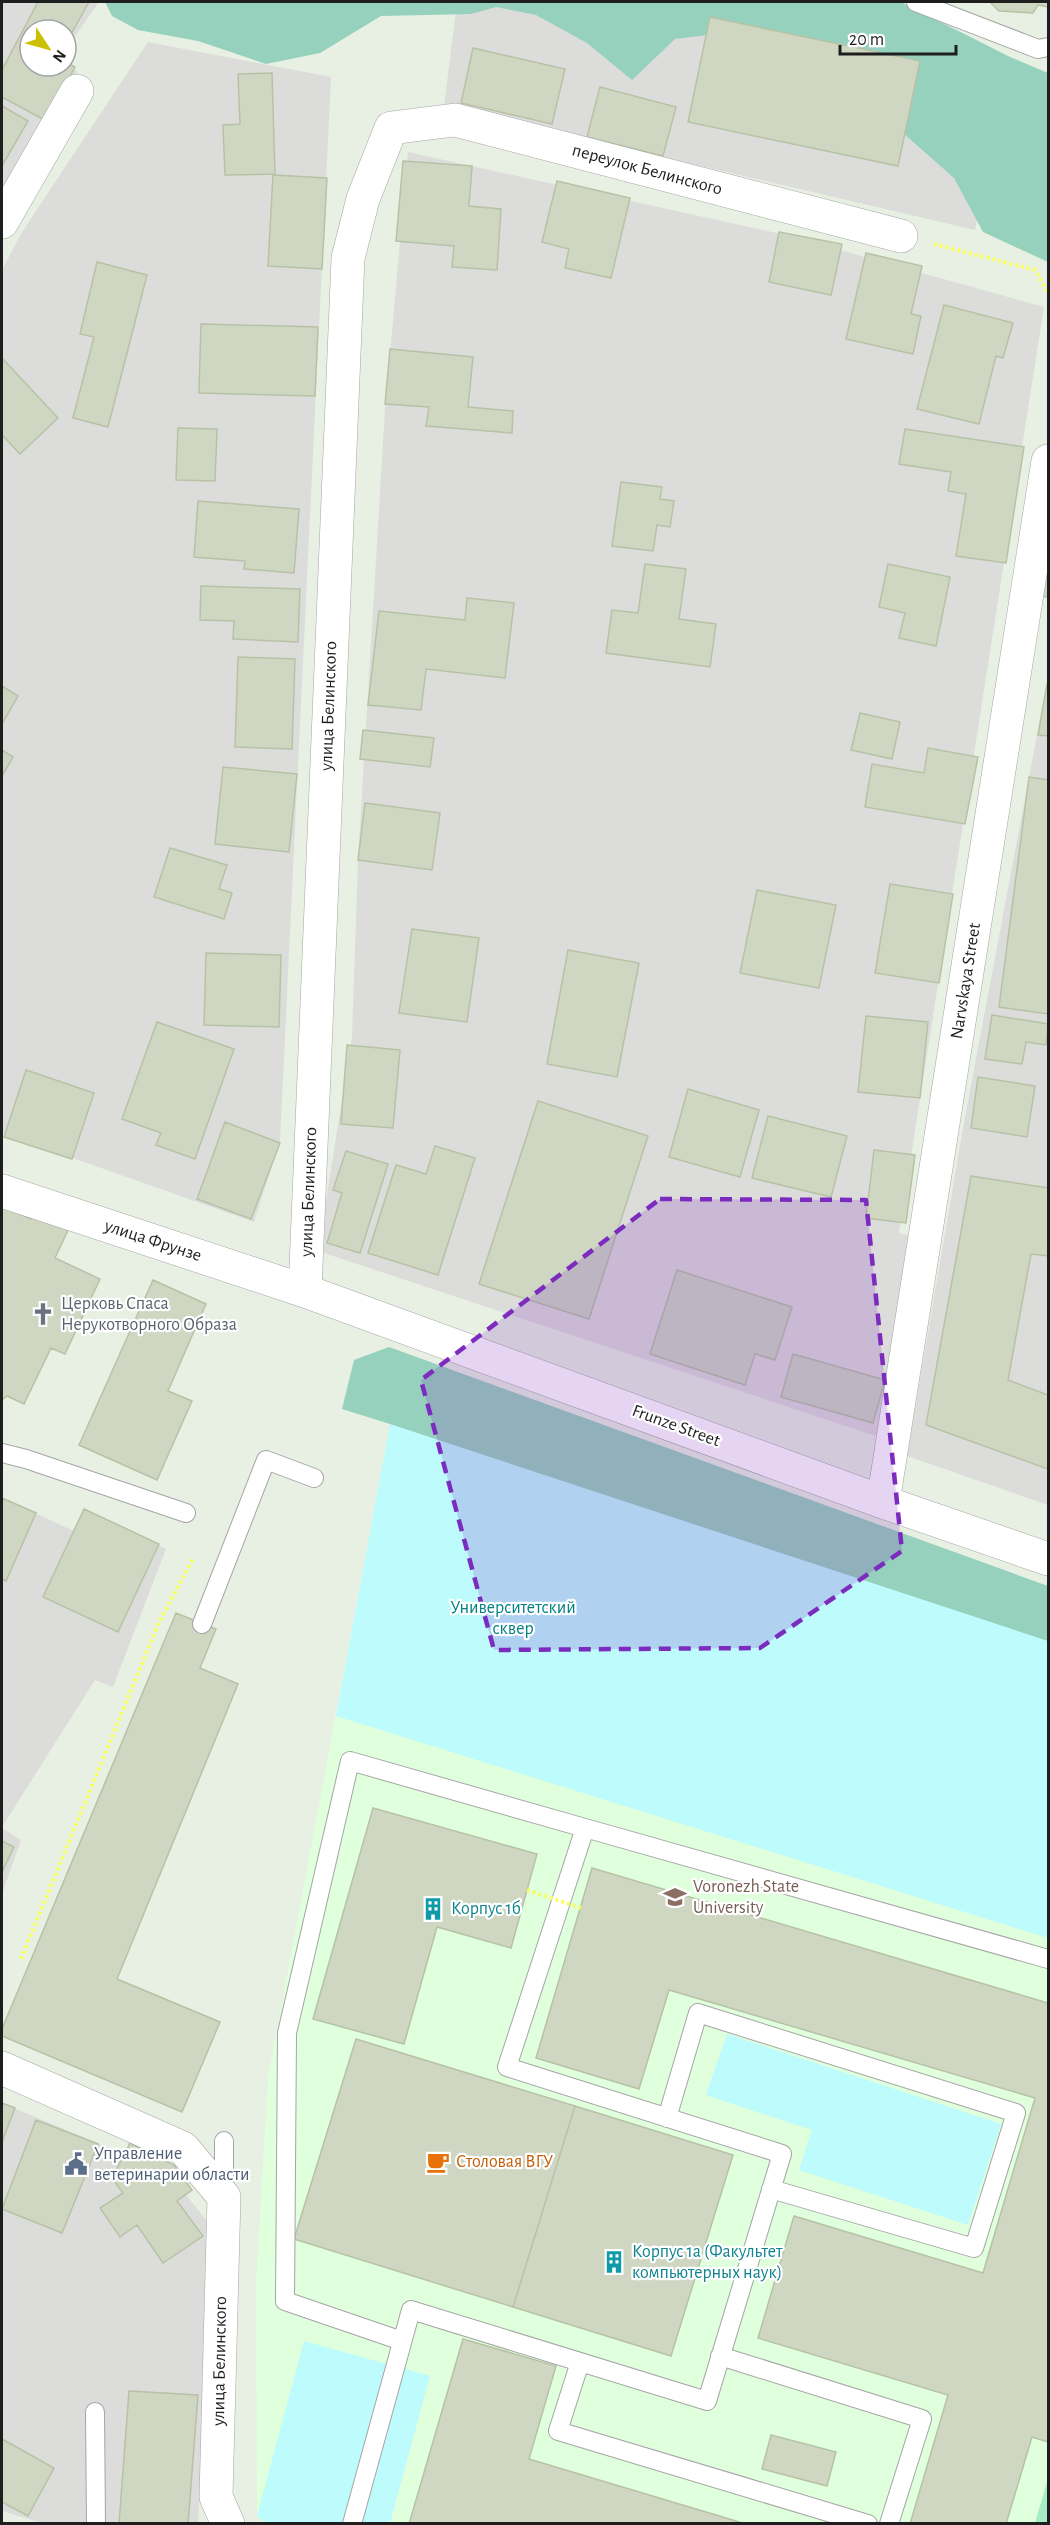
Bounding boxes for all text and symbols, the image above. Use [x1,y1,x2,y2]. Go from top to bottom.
north arrow [18,18,78,78]
scale bar [840,18,956,56]
text: 20 m [849,31,884,49]
text: N [50,47,69,65]
street label: переулок Белинского [570,141,724,199]
street label: улица Белинского [318,641,340,772]
street label: Narvskaya Street [948,921,984,1040]
street label: улица Белинского [298,1127,320,1258]
street label: улица Фрунзе [101,1217,204,1265]
place label: Церковь Спаса Нерукотворного Образа [61,1295,237,1334]
church icon: Церковь Спаса Нерукотворного Образа [30,1301,56,1327]
street label: Frunze Street [630,1402,723,1450]
park label: Университетский сквер [450,1599,576,1638]
place label: Voronezh State University [693,1878,799,1917]
school or university icon: Voronezh State University [662,1884,688,1910]
building icon: Корпус 1б [420,1896,446,1922]
place label: Корпус 1б [451,1899,521,1918]
place label: Управление ветеринарии области [94,2145,250,2184]
cafe icon: Столовая ВГУ [425,2149,451,2175]
public building icon: Управление ветеринарии области [63,2151,89,2177]
place label: Столовая ВГУ [456,2153,553,2171]
place label: Корпус 1а (Факультет компьютерных наук) [632,2243,783,2282]
building icon: Корпус 1а (Факультет компьютерных наук) [601,2249,627,2275]
street label: улица Белинского [210,2296,230,2427]

